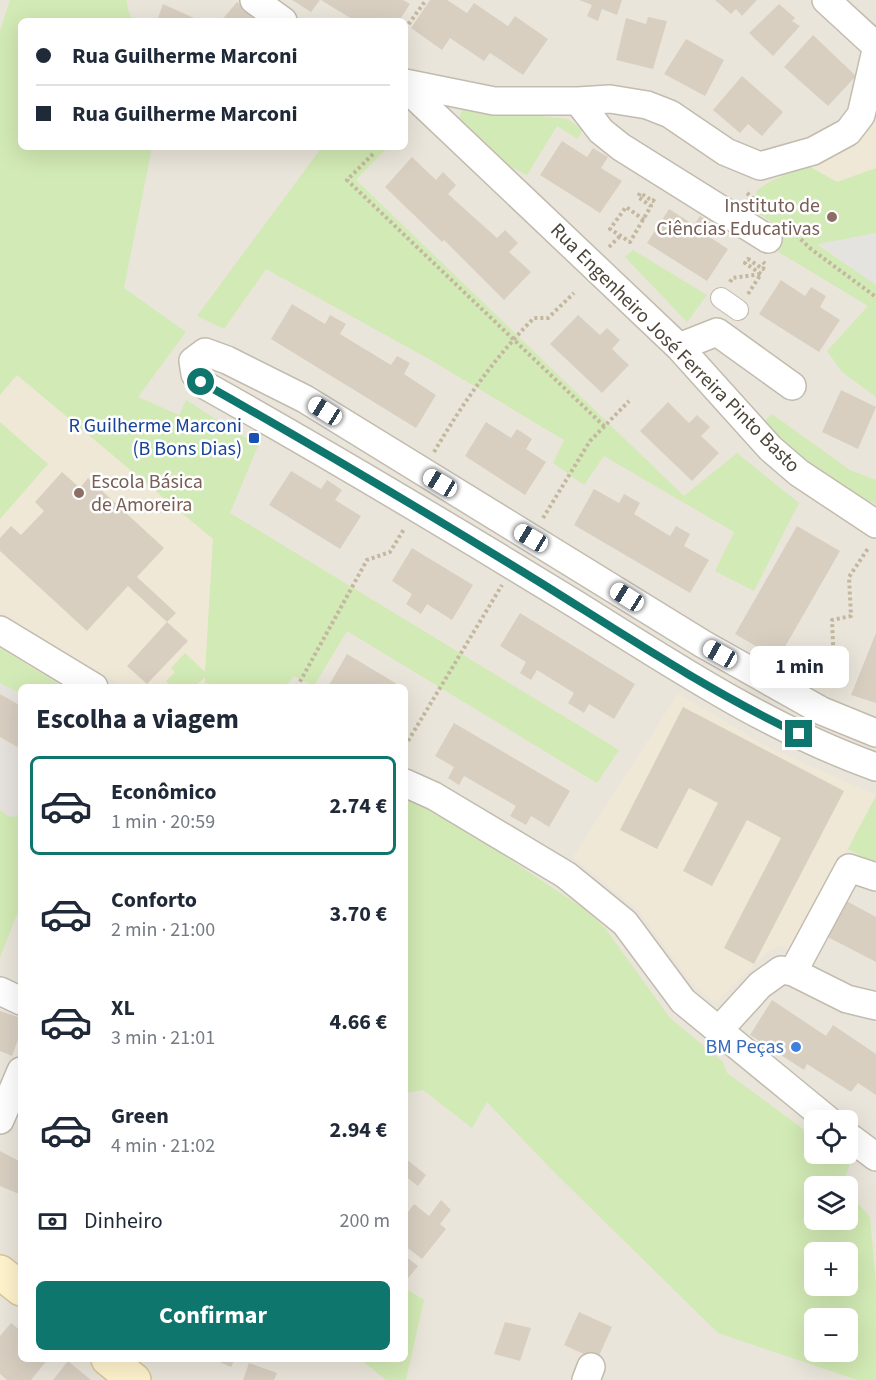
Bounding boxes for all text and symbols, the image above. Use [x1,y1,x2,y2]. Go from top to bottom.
text: Rua Guilherme Marconi [72,40,298,72]
text: Rua Guilherme Marconi [72,98,298,130]
place label: Instituto de Ciências Educativas [656,192,820,243]
marker: Instituto de Ciências Educativas [825,210,839,224]
street label: Rua Engenheiro José Ferreira Pinto Basto [544,217,806,479]
route start [187,368,214,395]
car [305,394,345,428]
place label: R Guilherme Marconi (B Bons Dias) [68,412,242,463]
marker: R Guilherme Marconi (B Bons Dias) [247,431,261,445]
car [420,466,460,500]
place label: Escola Básica de Amoreira [91,468,203,519]
marker: Escola Básica de Amoreira [72,486,86,500]
car [511,521,551,555]
car [607,580,647,614]
car [700,637,740,671]
callout: 1 min [750,647,848,689]
text: 1 min [775,653,824,681]
text: Escolha a viagem [36,700,239,739]
route end [785,720,812,747]
text: Econômico [111,776,216,808]
icon: car [39,779,93,833]
text: 2.74 € [330,790,387,822]
text: 1 min · 20:59 [111,808,215,836]
text: Conforto [111,884,197,916]
icon: car [39,887,93,941]
text: 3.70 € [330,898,387,930]
text: 2 min · 21:00 [111,916,215,944]
text: XL [111,992,135,1024]
icon: car [39,995,93,1049]
text: 4.66 € [330,1006,387,1038]
text: 3 min · 21:01 [111,1024,215,1052]
place label: BM Peças [706,1033,784,1061]
marker: BM Peças [789,1040,803,1054]
text: Green [111,1100,169,1132]
icon: car [39,1103,93,1157]
map controls [804,1110,858,1362]
button: locate [804,1110,858,1164]
text: 2.94 € [330,1114,387,1146]
text: 4 min · 21:02 [111,1132,215,1160]
button: layers [804,1176,858,1230]
icon: cash [36,1205,69,1238]
text: Dinheiro [84,1205,163,1237]
text: 200 m [340,1207,390,1235]
button: + [804,1242,858,1296]
button: Confirmar [36,1281,390,1350]
button: − [804,1308,858,1362]

